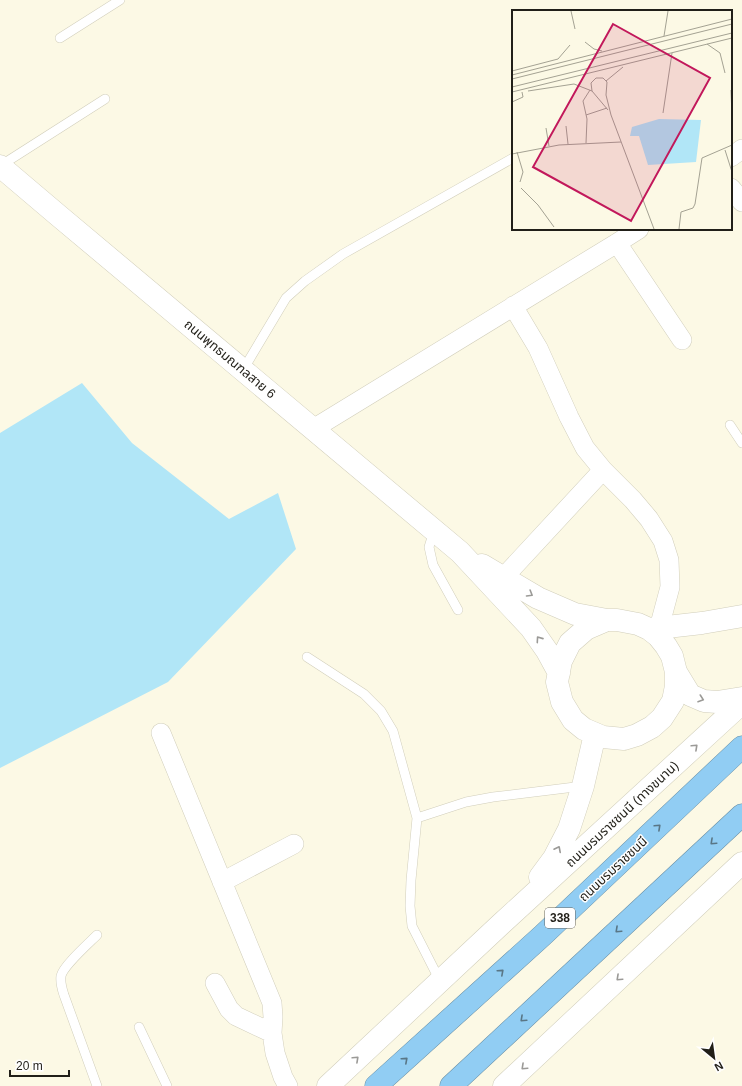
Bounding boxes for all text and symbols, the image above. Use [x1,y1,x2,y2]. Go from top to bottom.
inset map [512,10,732,230]
street label: ถนนพุทธมณฑลสาย 6 [181,316,279,402]
one-way arrow [526,589,533,596]
one-way arrow [537,637,544,644]
one-way arrow [697,695,704,703]
one-way arrow [690,744,698,751]
street label: ถนนบรมราชชนนี (ทางขนาน) [562,758,682,870]
one-way arrow [653,824,660,831]
street label: ถนนบรมราชชนนี [576,833,650,905]
one-way arrow [711,837,718,844]
one-way arrow [554,846,561,853]
road number: 338 [545,908,575,928]
one-way arrow [615,925,623,933]
one-way arrow [496,970,504,977]
one-way arrow [616,973,624,981]
one-way arrow [520,1014,528,1021]
north arrow [694,1038,734,1078]
scale bar [10,1052,69,1078]
one-way arrow [352,1057,359,1064]
one-way arrow [400,1058,407,1065]
text: 20 m [16,1059,43,1073]
text: N [712,1060,725,1074]
one-way arrow [521,1062,529,1070]

